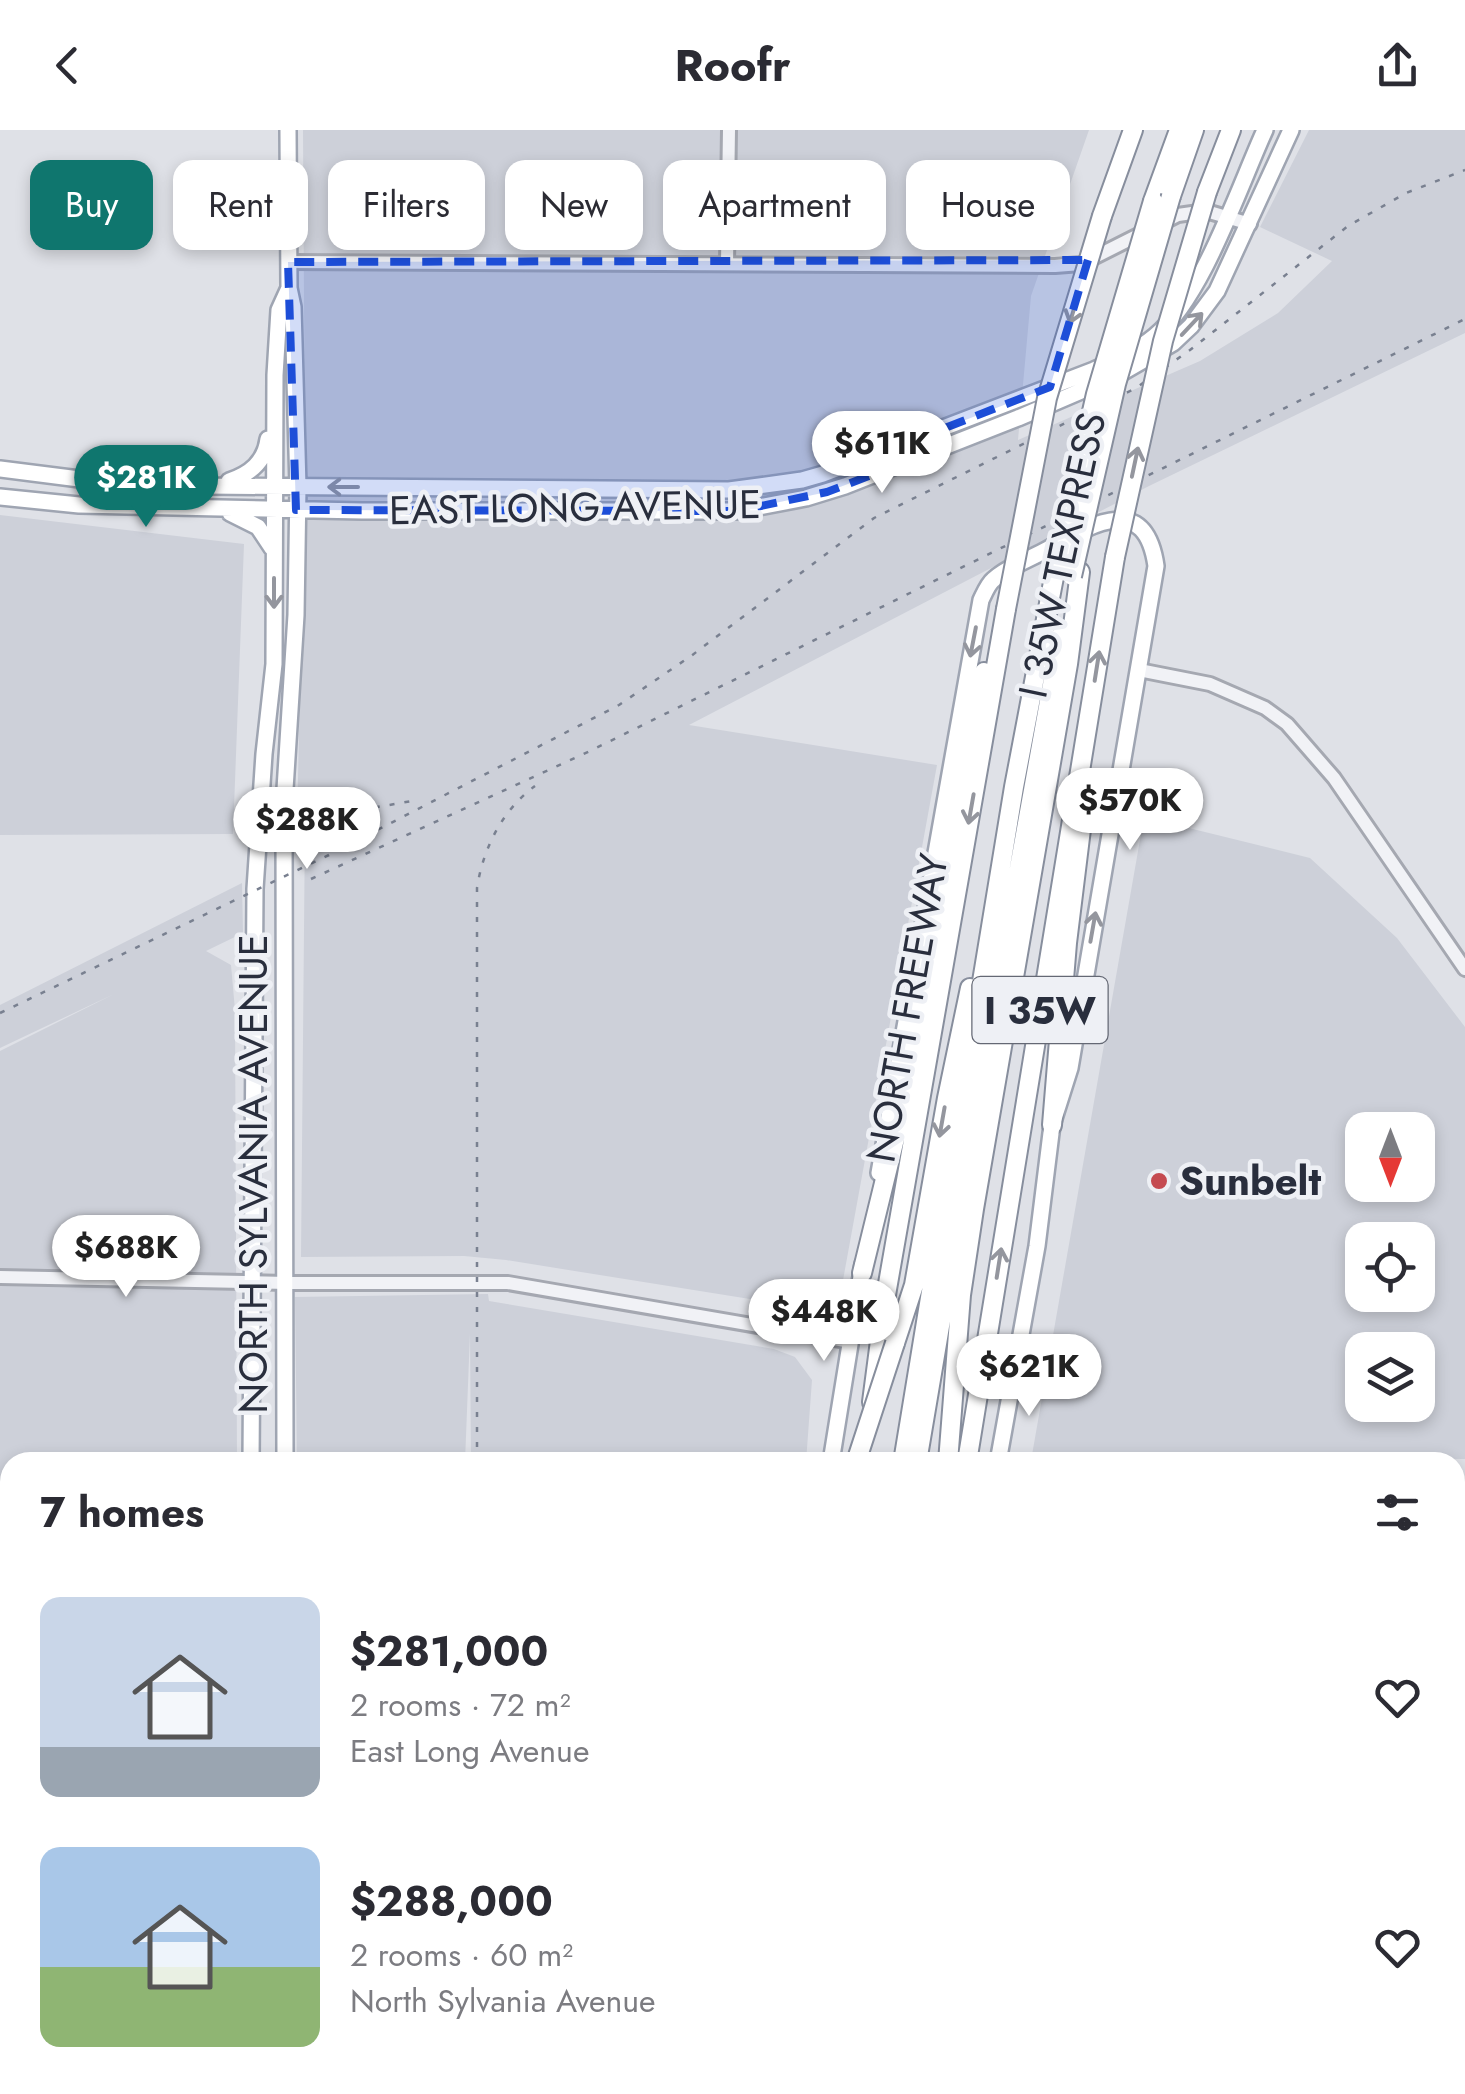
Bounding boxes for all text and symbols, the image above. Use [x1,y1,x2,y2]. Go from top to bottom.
text: Roofr [674,33,791,98]
icon: back [40,38,95,93]
icon: share [1370,38,1425,93]
chip: Buy [30,160,153,250]
chip: Rent [173,160,308,250]
chip: Filters [328,160,485,250]
chip: New [505,160,643,250]
chip: Apartment [663,160,886,250]
chip: House [906,160,1070,250]
one-way arrow [1064,293,1082,324]
one-way arrow [1180,312,1204,336]
street label: I 35W TEXPRESS [1003,407,1121,703]
pin: $611K [812,411,952,496]
text: $611K [834,420,930,466]
pin: $281K [76,445,216,530]
one-way arrow [1127,447,1146,479]
text: $281K [96,454,196,500]
street label: EAST LONG AVENUE [388,475,762,539]
one-way arrow [327,478,360,496]
one-way arrow [264,576,284,609]
one-way arrow [963,625,982,657]
one-way arrow [1088,650,1107,682]
pin: $570K [1060,768,1200,853]
text: $570K [1078,777,1182,823]
pin: $288K [237,787,377,872]
one-way arrow [961,792,980,824]
text: $288K [255,796,359,842]
street label: NORTH FREEWAY [851,849,963,1167]
one-way arrow [1084,911,1103,944]
street label: NORTH SYLVANIA AVENUE [224,934,282,1414]
road number: I 35W [972,977,1108,1043]
one-way arrow [932,1105,951,1138]
north arrow [1345,1112,1435,1202]
map controls [1345,1112,1435,1422]
place label: Sunbelt [1179,1152,1321,1210]
marker: Sunbelt [1148,1170,1170,1192]
pin: $688K [56,1215,196,1300]
button: locate [1345,1222,1435,1312]
text: $688K [74,1224,178,1270]
one-way arrow [991,1247,1009,1279]
pin: $448K [754,1279,894,1364]
text: $448K [770,1288,878,1334]
button: layers [1345,1332,1435,1422]
pin: $621K [959,1334,1099,1419]
text: $621K [979,1343,1079,1389]
text: 7 homes [40,1482,204,1543]
icon: filters [1370,1485,1425,1540]
text: $281,000 [350,1621,548,1682]
icon: home [120,1637,240,1757]
icon: heart [1370,1670,1425,1725]
text: 2 rooms · 72 m² [350,1682,571,1728]
text: East Long Avenue [350,1728,589,1774]
text: $288,000 [350,1871,553,1932]
icon: home [120,1887,240,2007]
icon: heart [1370,1920,1425,1975]
text: 2 rooms · 60 m² [350,1932,573,1978]
text: North Sylvania Avenue [350,1978,656,2024]

